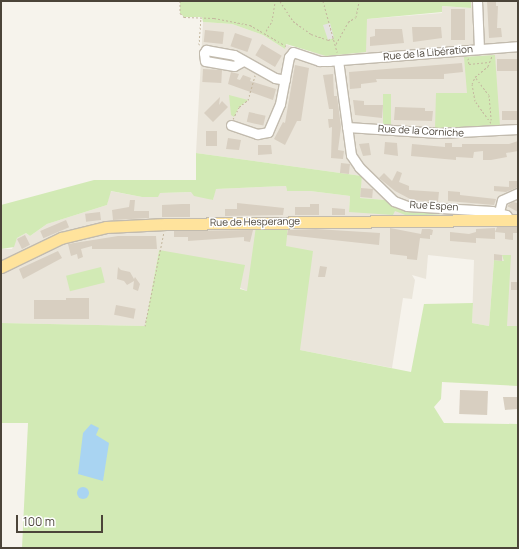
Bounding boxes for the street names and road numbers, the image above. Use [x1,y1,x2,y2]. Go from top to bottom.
street label: Rue de la Libération [383,43,473,63]
street label: Rue de la Corniche [378,123,464,139]
street label: Rue Espen [409,199,459,213]
street label: Rue de Hesperange [210,215,300,229]

